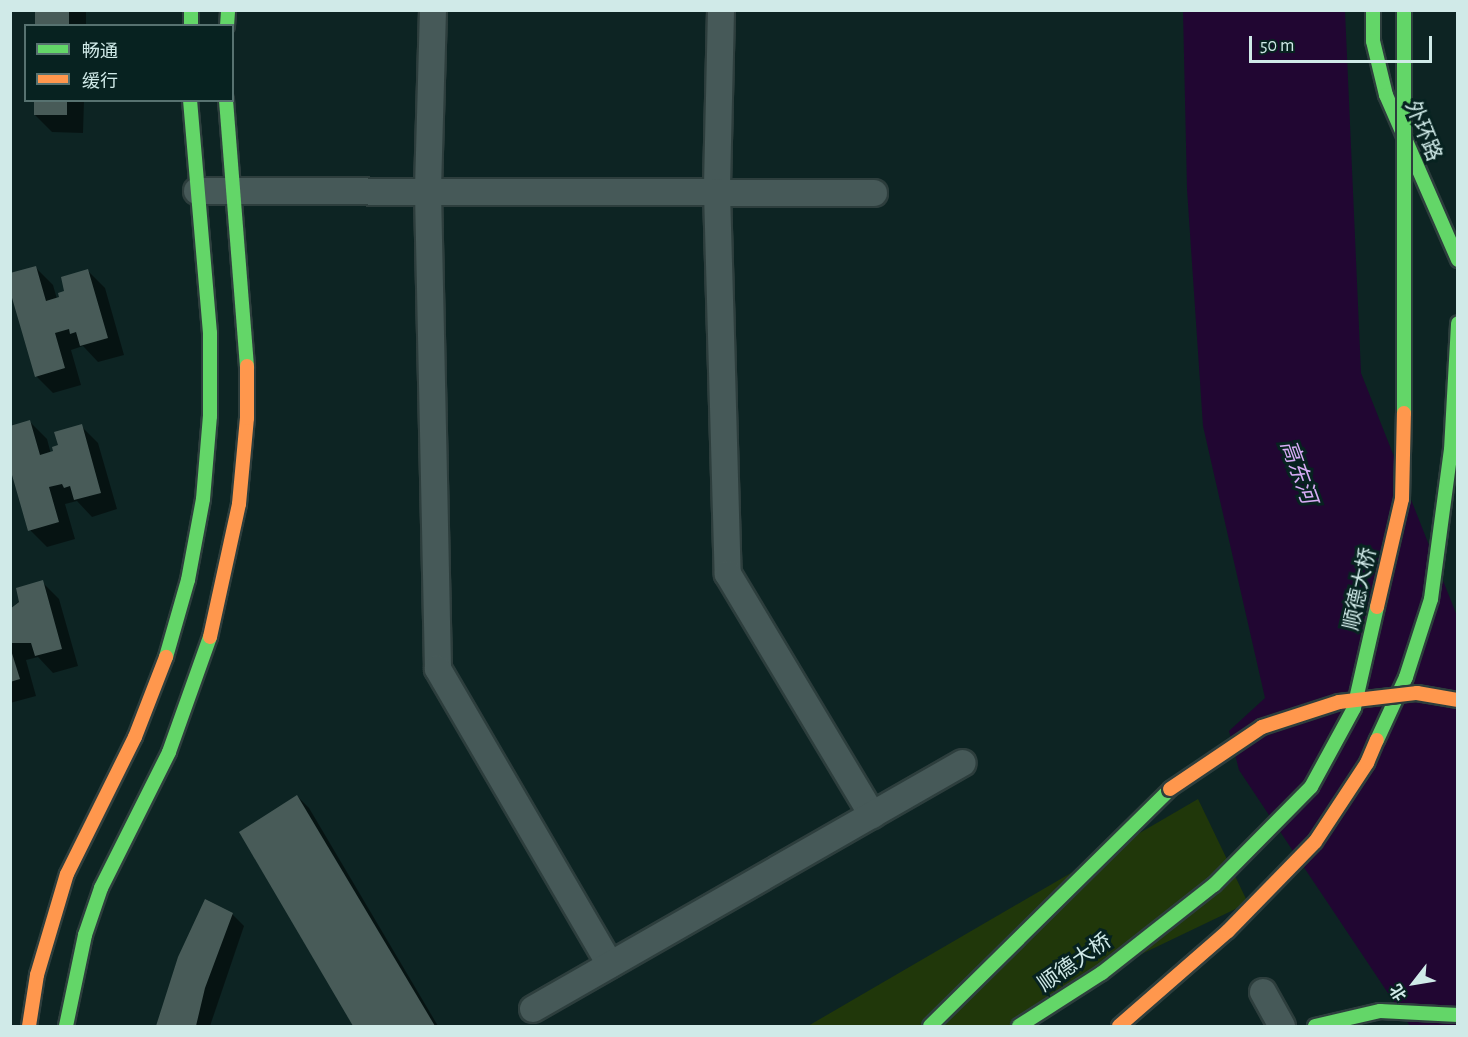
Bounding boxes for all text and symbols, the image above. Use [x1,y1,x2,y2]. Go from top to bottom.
legend [24,24,234,102]
scale bar [1252,24,1435,62]
text: 50 m [1260,37,1294,55]
text: 畅通 [82,43,118,61]
text: 缓行 [82,73,118,91]
street label: 外环路 [1400,97,1446,165]
water label: 高东河 [1274,436,1322,508]
street label: 顺德大桥 [1338,545,1382,633]
street label: 顺德大桥 [1033,929,1117,997]
north arrow [1384,953,1444,1013]
text: 北 [1388,981,1410,1003]

